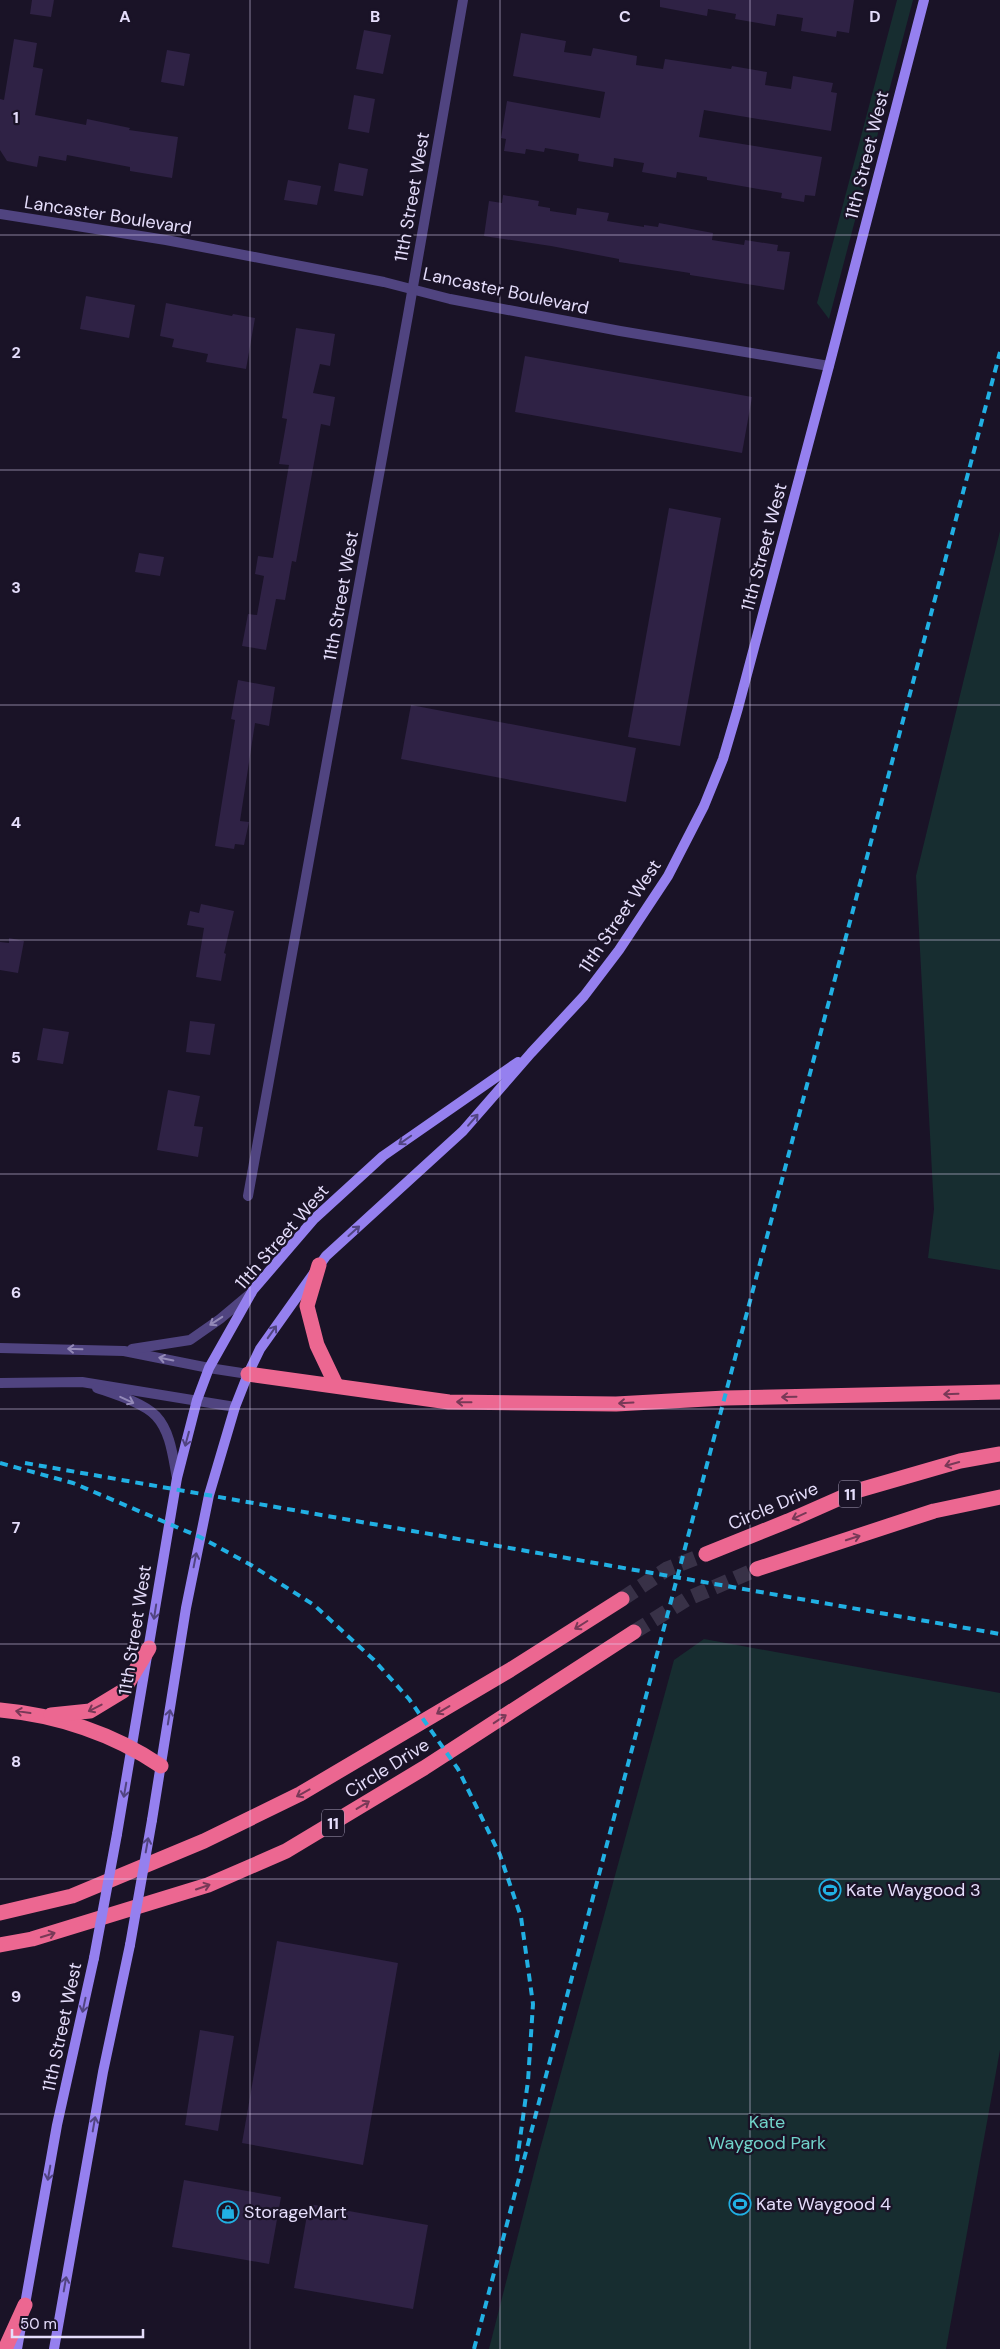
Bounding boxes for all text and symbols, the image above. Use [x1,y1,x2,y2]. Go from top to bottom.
text: A [119,6,131,27]
text: B [370,6,380,27]
text: C [619,6,631,27]
text: D [869,6,881,27]
street label: 11th Street West [839,88,895,222]
text: 1 [13,107,19,128]
street label: 11th Street West [389,130,435,264]
street label: Lancaster Boulevard [23,190,193,240]
street label: Lancaster Boulevard [421,262,591,320]
text: 2 [11,342,21,363]
street label: 11th Street West [735,480,793,614]
street label: 11th Street West [318,529,364,663]
text: 3 [11,577,21,598]
text: 4 [11,812,21,833]
street label: 11th Street West [573,855,667,977]
text: 5 [11,1047,21,1068]
one-way arrow [467,1114,479,1127]
one-way arrow [398,1135,412,1145]
street label: 11th Street West [230,1179,334,1295]
one-way arrow [347,1225,360,1237]
text: 6 [11,1282,21,1303]
one-way arrow [209,1316,223,1327]
one-way arrow [267,1325,277,1339]
one-way arrow [68,1344,84,1354]
one-way arrow [159,1354,175,1364]
one-way arrow [944,1389,960,1398]
one-way arrow [781,1392,798,1402]
one-way arrow [120,1395,135,1405]
one-way arrow [456,1397,472,1407]
one-way arrow [619,1399,635,1408]
one-way arrow [182,1431,191,1447]
one-way arrow [945,1459,961,1469]
street label: Circle Drive [724,1476,822,1536]
road number: 11 [839,1480,861,1508]
one-way arrow [792,1512,807,1522]
text: 7 [12,1517,21,1538]
one-way arrow [845,1532,861,1542]
one-way arrow [191,1553,201,1569]
street label: 11th Street West [113,1563,157,1697]
one-way arrow [150,1604,160,1620]
one-way arrow [575,1620,589,1630]
one-way arrow [88,1703,103,1713]
one-way arrow [436,1706,450,1716]
one-way arrow [16,1707,32,1717]
one-way arrow [164,1710,174,1726]
one-way arrow [493,1713,507,1723]
street label: Circle Drive [340,1733,434,1803]
text: 8 [11,1751,21,1772]
one-way arrow [120,1782,130,1798]
one-way arrow [296,1788,310,1798]
one-way arrow [355,1800,369,1810]
road number: 11 [322,1810,344,1836]
one-way arrow [143,1838,153,1854]
sports icon: Kate Waygood 3 [818,1878,842,1902]
place label: Kate Waygood 3 [846,1878,981,1902]
one-way arrow [195,1882,210,1891]
one-way arrow [39,1929,55,1939]
street label: 11th Street West [37,1960,87,2094]
text: 9 [11,1986,21,2007]
one-way arrow [79,1997,88,2013]
park label: Kate Waygood Park [708,2110,826,2155]
one-way arrow [89,2116,99,2132]
one-way arrow [44,2165,54,2181]
sports icon: Kate Waygood 4 [728,2192,752,2216]
place label: Kate Waygood 4 [756,2192,891,2216]
shop icon: StorageMart [216,2200,240,2224]
place label: StorageMart [244,2200,347,2224]
one-way arrow [61,2276,71,2292]
scale bar [12,2306,144,2338]
text: 50 m [20,2314,57,2334]

